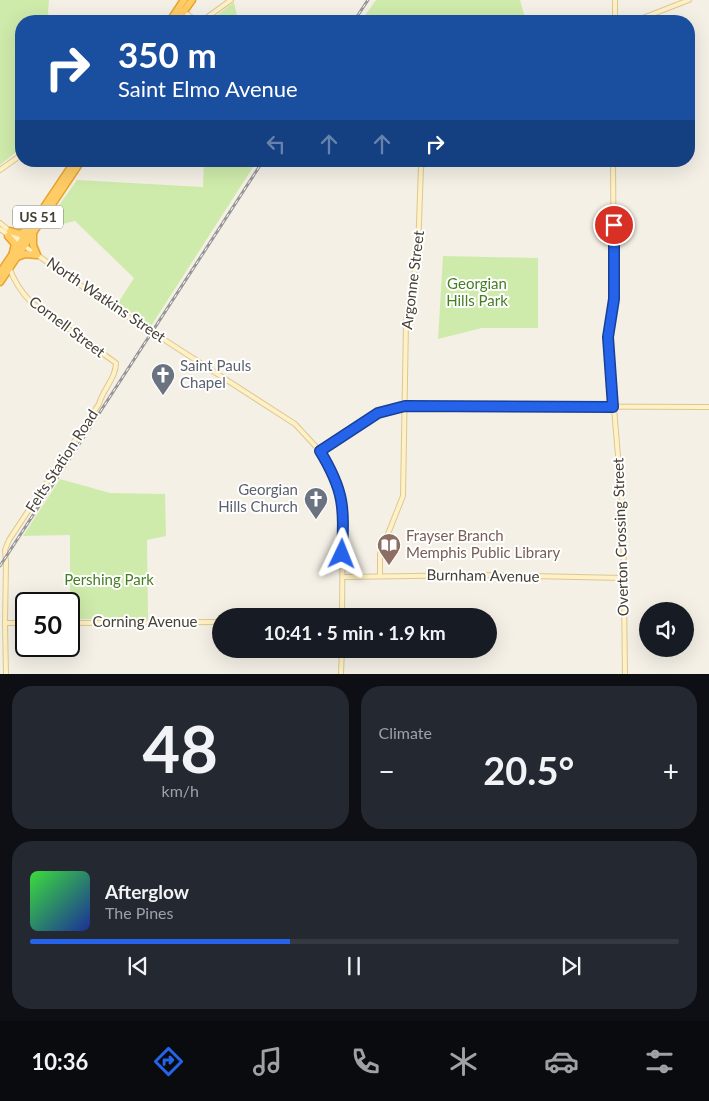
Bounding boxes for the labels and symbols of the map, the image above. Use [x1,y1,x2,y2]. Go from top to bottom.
pin [593,204,635,246]
road number: US 51 [13,206,63,228]
street label: Argonne Street [397,229,427,330]
street label: North Watkins Street [44,253,170,346]
park label: Georgian Hills Park [446,274,508,309]
street label: Cornell Street [26,292,110,361]
place label: Saint Pauls Chapel [180,356,251,391]
church icon: Saint Pauls Chapel [150,362,176,396]
street label: Felts Station Road [21,406,101,515]
street label: Overton Crossing Street [608,457,632,617]
place label: Georgian Hills Church [218,480,298,515]
church icon: Georgian Hills Church [303,486,329,520]
place label: Frayser Branch Memphis Public Library [406,526,560,561]
position arrow [315,527,367,579]
library icon: Frayser Branch Memphis Public Library [376,532,402,566]
street label: Burnham Avenue [426,565,540,585]
park label: Pershing Park [64,570,154,588]
speed limit sign: 50 [15,592,80,657]
street label: Corning Avenue [93,612,198,630]

